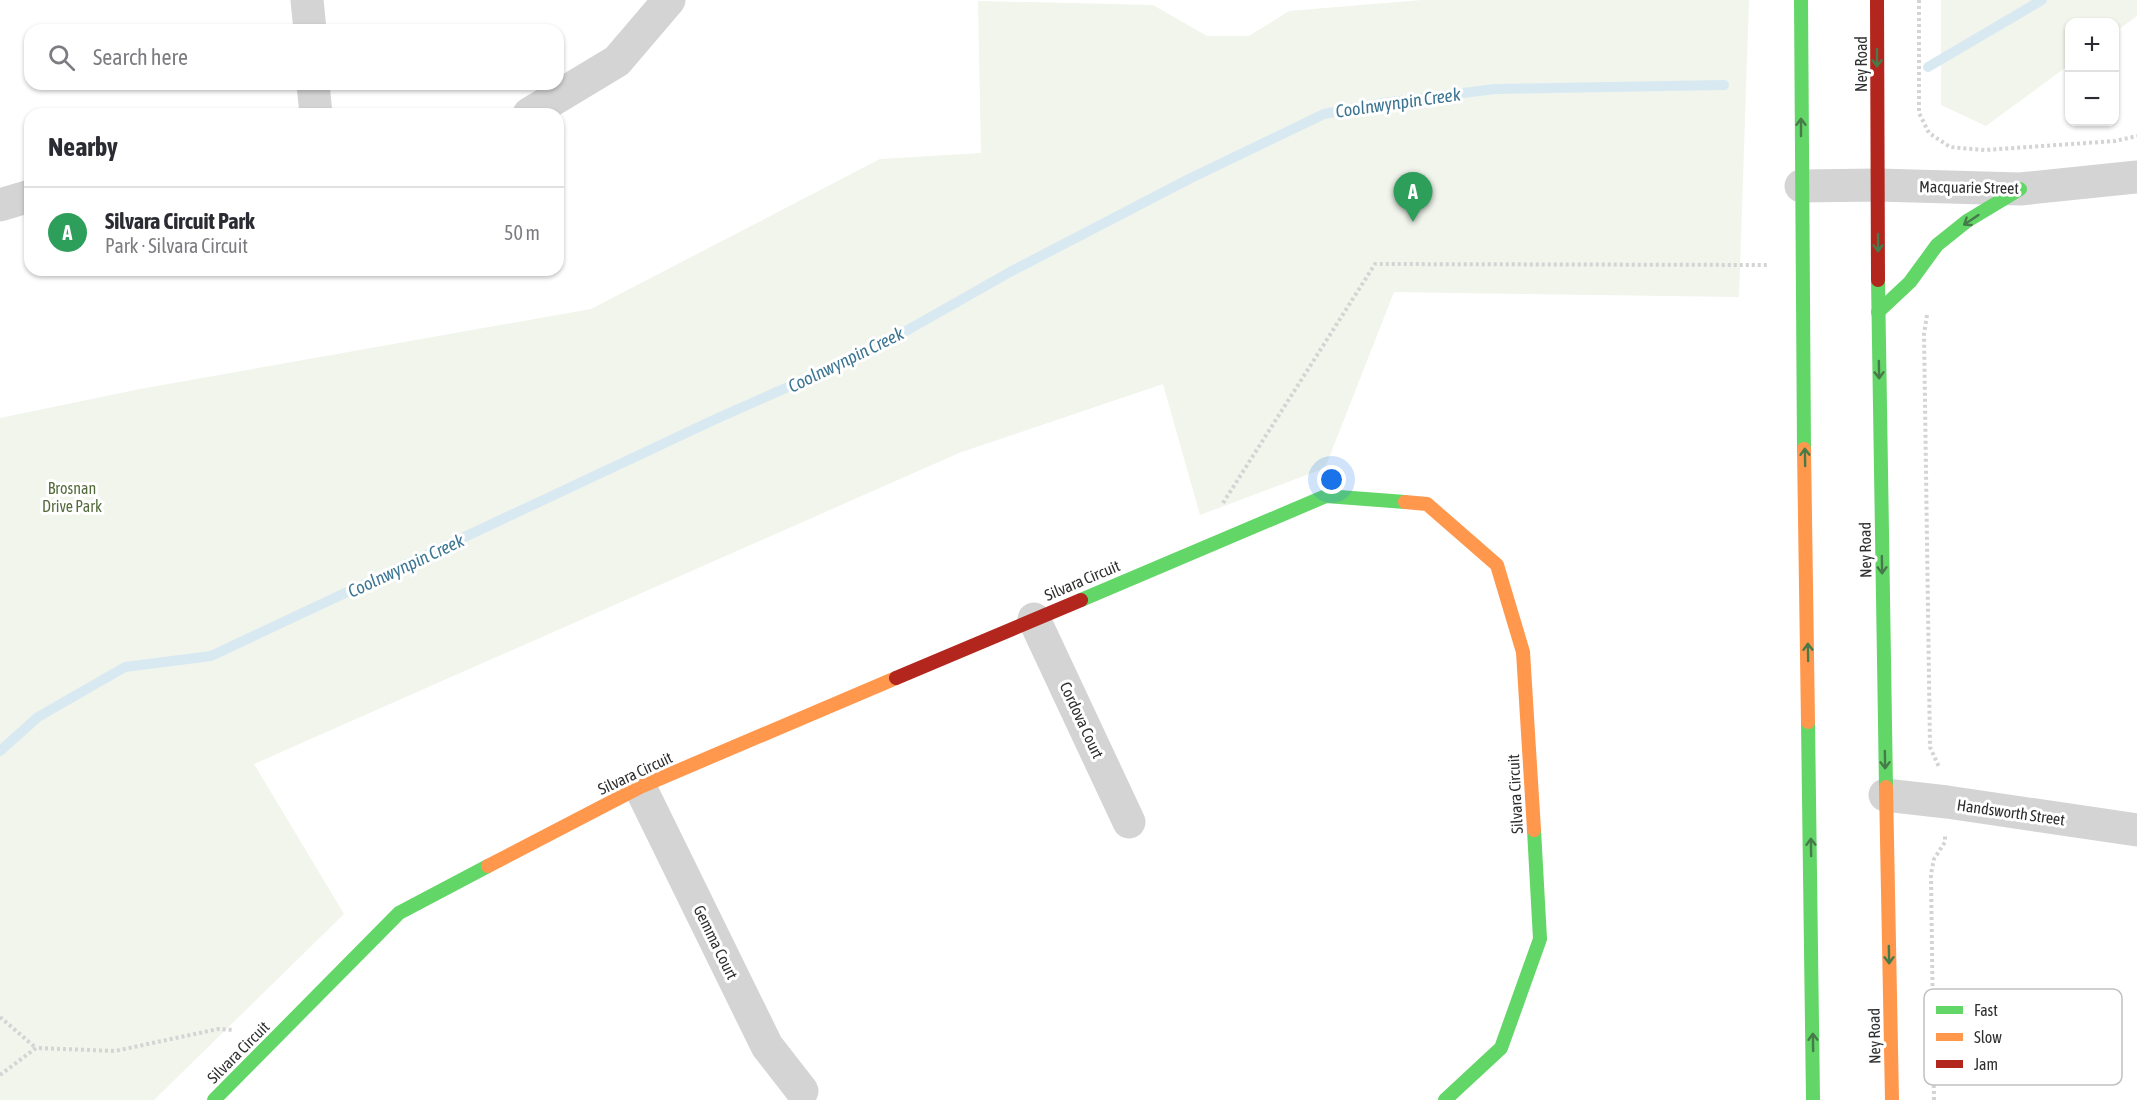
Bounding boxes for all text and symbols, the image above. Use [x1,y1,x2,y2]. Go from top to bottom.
map controls [2065,18,2119,126]
button: + [2065,18,2119,72]
search box [24,24,564,90]
street label: Ney Road [1852,36,1871,92]
icon: search [45,41,78,74]
text: Search here [93,44,188,70]
one-way arrow [1871,48,1883,68]
button: − [2065,72,2119,126]
water label: Coolnwynpin Creek [1334,83,1463,122]
one-way arrow [1795,118,1807,138]
text: Nearby [48,132,118,162]
pin: A [1394,172,1432,222]
street label: Macquarie Street [1919,177,2019,198]
text: Silvara Circuit Park [105,208,255,234]
one-way arrow [1962,213,1979,226]
text: A [63,221,72,244]
text: 50 m [504,221,540,244]
one-way arrow [1872,233,1884,253]
text: Park · Silvara Circuit [105,234,248,257]
water label: Coolnwynpin Creek [785,322,908,397]
one-way arrow [1873,360,1885,380]
one-way arrow [1799,447,1811,467]
your location [1317,465,1346,494]
park label: Brosnan Drive Park [42,479,102,515]
street label: Ney Road [1856,522,1875,578]
water label: Coolnwynpin Creek [344,529,468,602]
one-way arrow [1876,555,1888,575]
street label: Silvara Circuit [1042,556,1123,604]
one-way arrow [1802,642,1814,662]
street label: Cordova Court [1056,679,1108,761]
street label: Silvara Circuit [595,748,675,798]
one-way arrow [1879,750,1891,770]
street label: Silvara Circuit [1504,753,1526,834]
street label: Handsworth Street [1956,796,2067,829]
one-way arrow [1805,837,1816,857]
street label: Gemma Court [690,902,742,982]
one-way arrow [1883,944,1895,964]
legend [1924,989,2122,1085]
text: Fast [1974,1001,1998,1019]
street label: Ney Road [1865,1008,1884,1064]
street label: Silvara Circuit [203,1017,273,1087]
text: Slow [1974,1028,2002,1046]
one-way arrow [1807,1032,1819,1052]
text: Jam [1974,1055,1998,1073]

